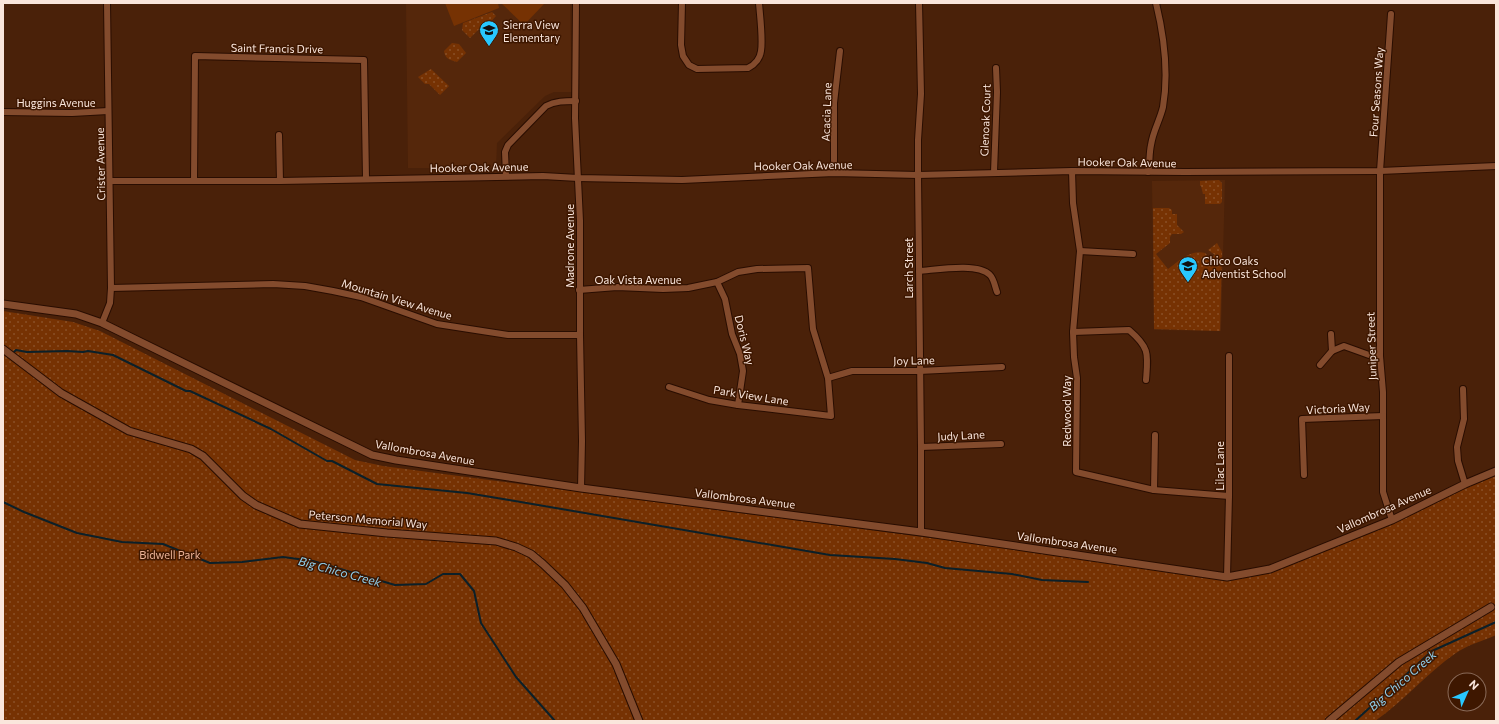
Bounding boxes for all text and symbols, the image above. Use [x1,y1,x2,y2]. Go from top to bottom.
place label: Sierra View Elementary [503,18,560,44]
school or university icon: Sierra View Elementary [478,19,500,47]
street label: Saint Francis Drive [231,41,323,55]
street label: Four Seasons Way [1366,46,1386,137]
street label: Acacia Lane [818,82,834,142]
street label: Glenoak Court [977,83,993,156]
street label: Huggins Avenue [16,96,96,109]
street label: Crister Avenue [93,127,107,201]
street label: Hooker Oak Avenue [1077,155,1177,169]
street label: Hooker Oak Avenue [753,158,853,172]
street label: Hooker Oak Avenue [429,160,529,174]
street label: Madrone Avenue [563,204,576,288]
street label: Larch Street [902,237,915,299]
place label: Chico Oaks Adventist School [1202,254,1286,280]
school or university icon: Chico Oaks Adventist School [1177,255,1199,283]
street label: Oak Vista Avenue [594,273,682,286]
street label: Mountain View Avenue [340,276,454,322]
street label: Juniper Street [1363,311,1380,380]
street label: Doris Way [733,314,758,367]
street label: Joy Lane [893,353,935,368]
street label: Redwood Way [1060,375,1073,447]
street label: Park View Lane [712,383,790,407]
street label: Victoria Way [1306,400,1371,416]
street label: Judy Lane [937,427,985,444]
street label: Vallombrosa Avenue [374,437,476,467]
street label: Lilac Lane [1213,441,1226,491]
street label: Vallombrosa Avenue [1335,482,1433,536]
street label: Vallombrosa Avenue [694,485,796,511]
street label: Peterson Memorial Way [308,507,428,531]
street label: Vallombrosa Avenue [1016,529,1118,556]
park label: Bidwell Park [139,548,201,561]
water label: Big Chico Creek [297,553,383,589]
water label: Big Chico Creek [1365,646,1439,713]
north arrow [1447,672,1487,712]
text: N [1467,677,1482,692]

